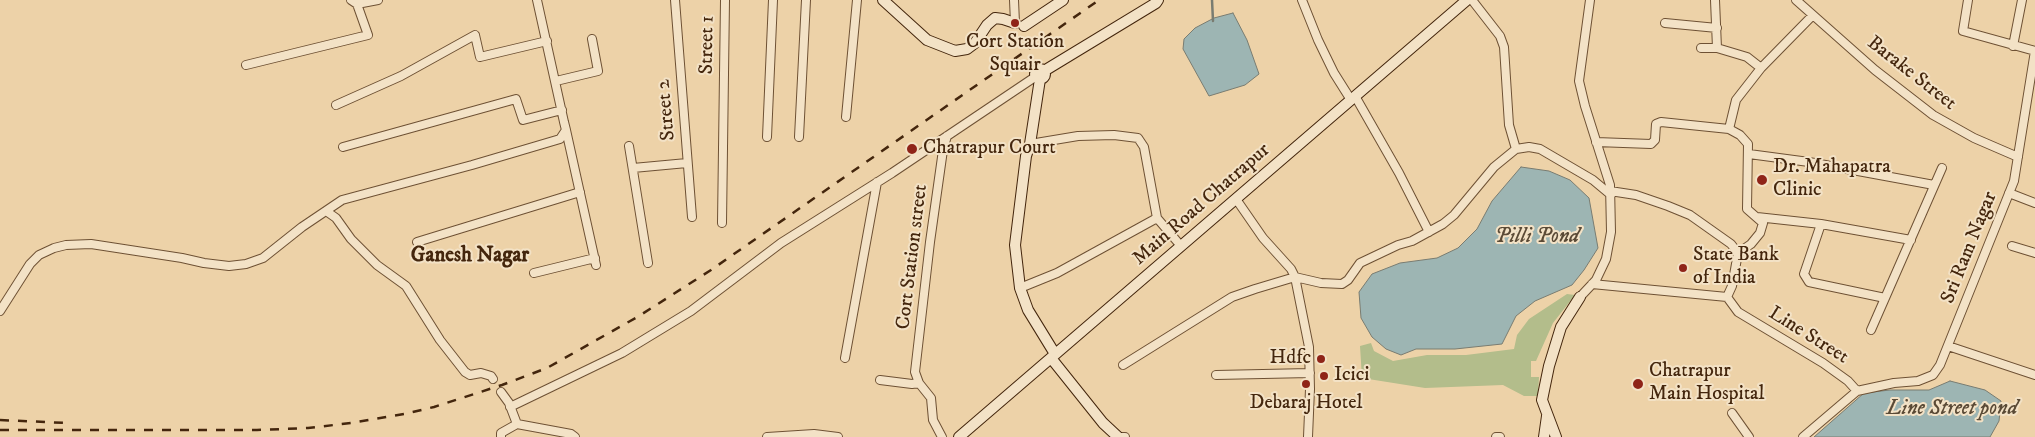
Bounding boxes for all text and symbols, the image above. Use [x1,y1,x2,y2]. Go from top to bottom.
street label: Street 1 [695,15,721,75]
marker: Cort Station Squair [1009,17,1021,29]
place label: Cort Station Squair [966,31,1064,78]
street label: Barake Street [1862,32,1960,116]
street label: Street 2 [652,78,682,142]
place label: Chatrapur Court [923,137,1056,161]
street label: Main Road Chatrapur [1128,139,1276,271]
marker: Chatrapur Court [905,142,919,156]
place label: Dr. Mahapatra Clinic [1773,156,1891,203]
marker: Dr. Mahapatra Clinic [1755,173,1769,187]
street label: Cort Station street [892,183,934,331]
street label: Sri Ram Nagar [1937,189,2003,307]
water label: Pilli Pond [1495,225,1579,251]
district label: Ganesh Nagar [411,244,529,270]
place label: State Bank of India [1693,244,1779,291]
marker: State Bank of India [1677,262,1689,274]
street label: Line Street [1764,302,1852,370]
place label: Hdfc [1270,347,1311,371]
marker: Hdfc [1315,353,1327,365]
place label: Chatrapur Main Hospital [1649,360,1765,407]
place label: Icici [1334,364,1369,388]
marker: Icici [1318,370,1330,382]
marker: Chatrapur Main Hospital [1631,377,1645,391]
marker: Debaraj Hotel [1300,378,1312,390]
place label: Debaraj Hotel [1250,392,1362,416]
water label: Line Street pond [1886,397,2018,423]

